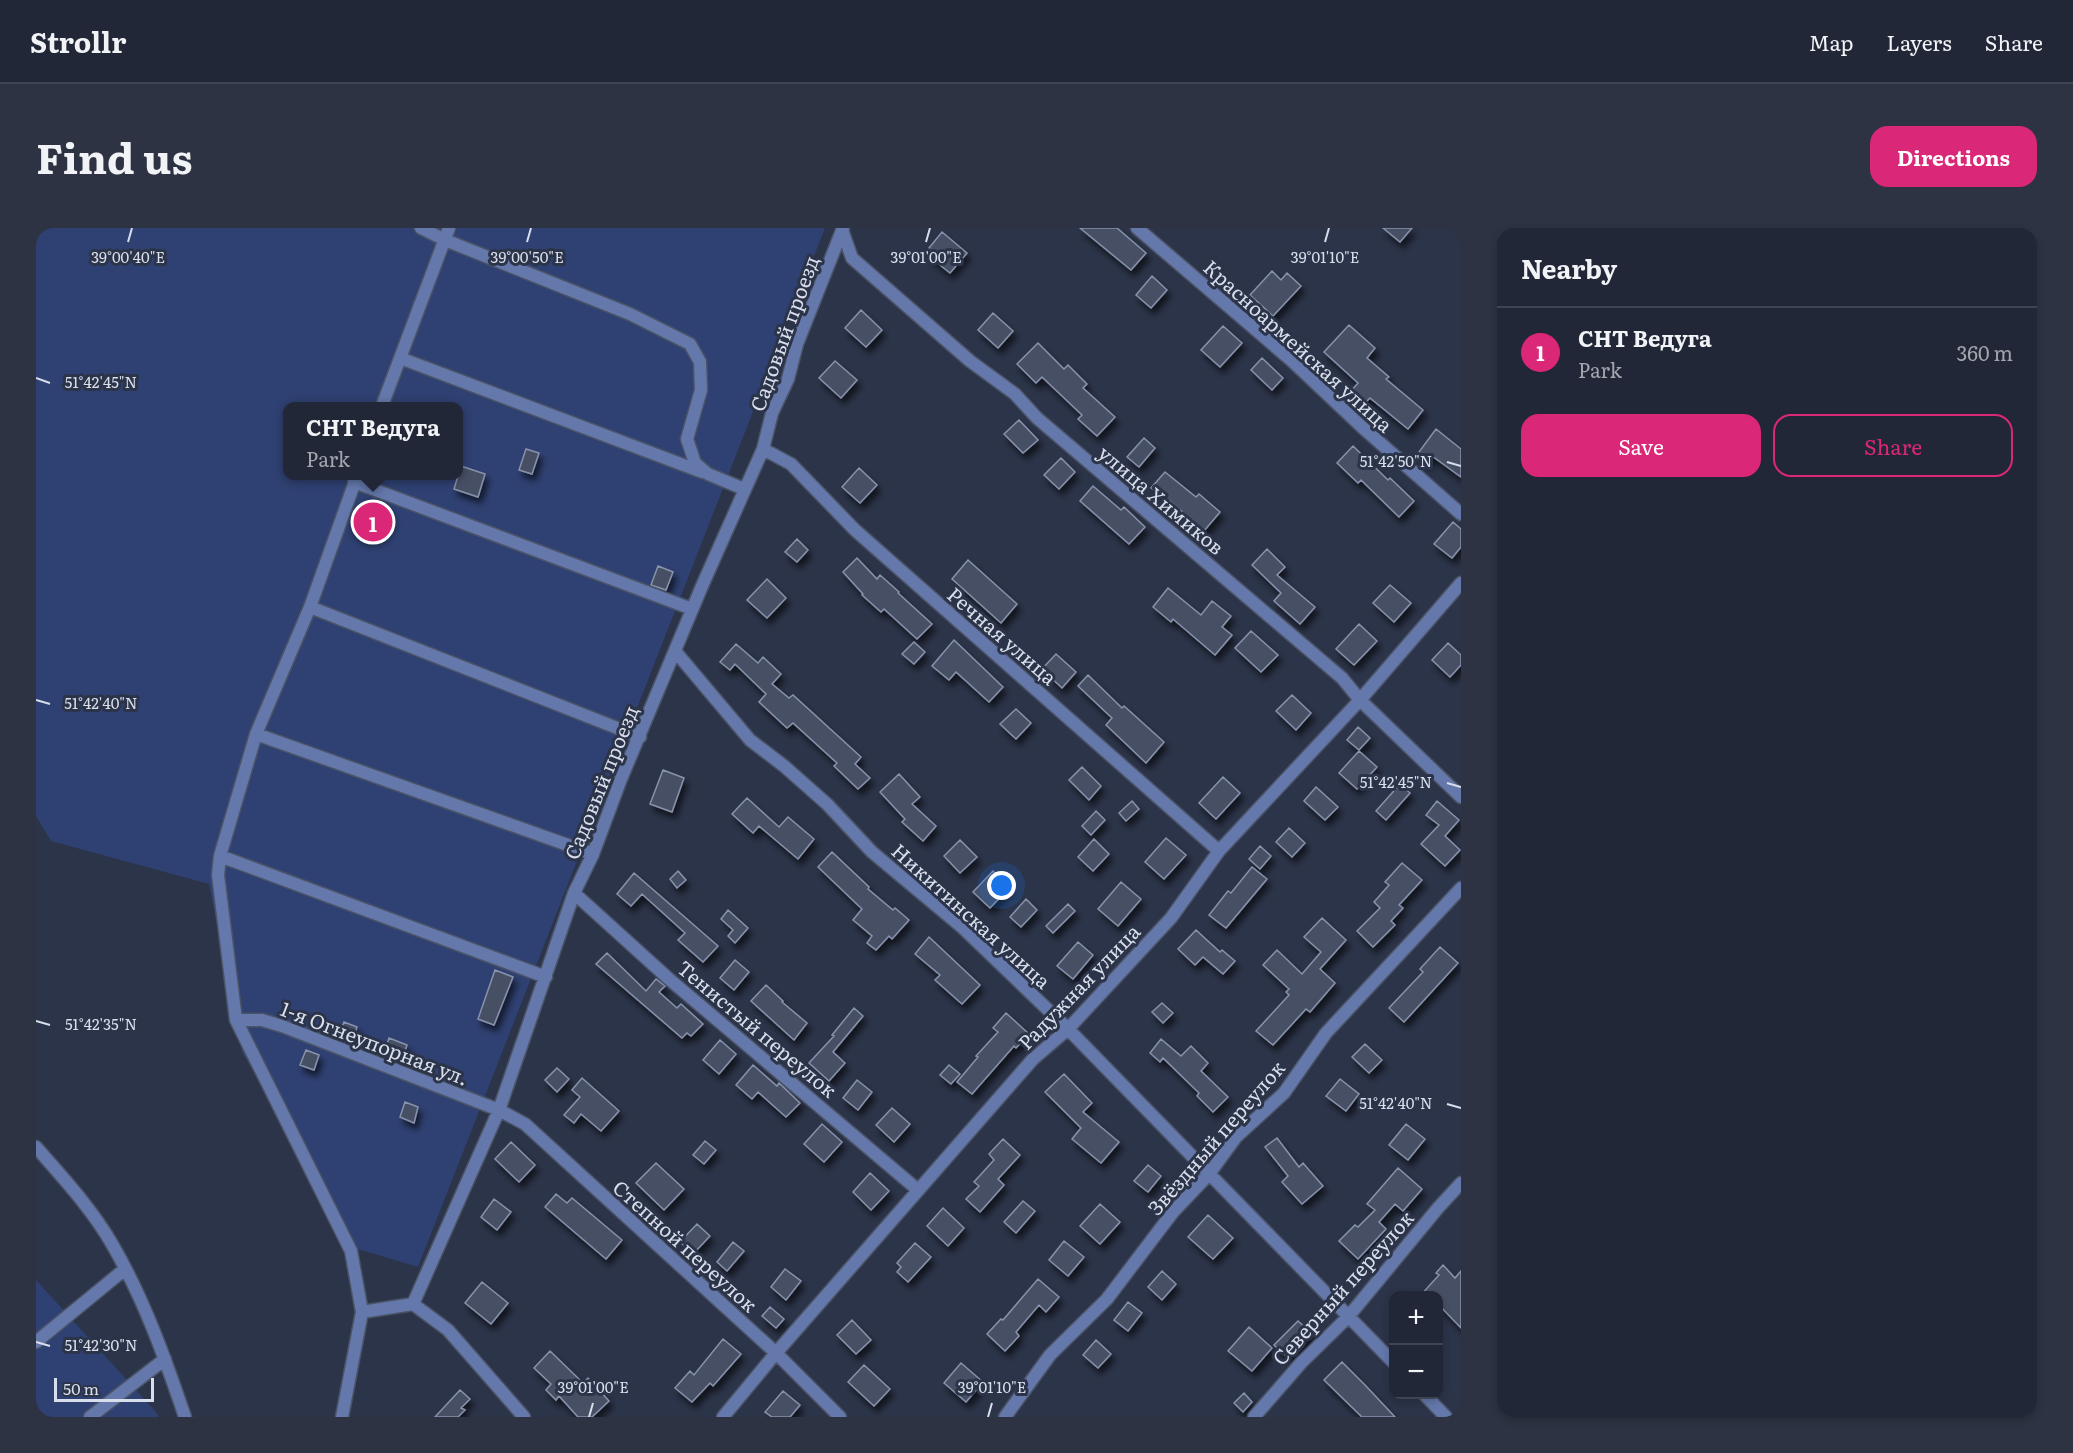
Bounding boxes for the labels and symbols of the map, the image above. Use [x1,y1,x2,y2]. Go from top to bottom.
text: 39°00'40"E [91,245,165,268]
text: 39°00'50"E [490,245,564,268]
text: 39°01'00"E [890,245,962,268]
text: 39°01'10"E [1291,245,1359,268]
street label: Садовый проезд [741,251,825,415]
street label: Красноармейская улица [1198,252,1400,438]
text: 51°42'45"N [65,370,137,393]
street label: улица Химиков [1092,437,1232,561]
text: 51°42'50"N [1360,449,1432,472]
pin: 1 [354,500,392,544]
street label: Речная улица [942,579,1064,691]
text: 51°42'40"N [64,691,138,714]
street label: Садовый проезд [555,701,645,863]
text: 51°42'45"N [1360,770,1432,793]
street label: Никитинская улица [886,835,1058,995]
your location [987,871,1016,900]
street label: Радужная улица [1010,916,1146,1056]
street label: Тенистый переулок [672,952,844,1104]
street label: 1-я Огнеупорная ул. [277,992,473,1092]
text: 51°42'35"N [65,1012,137,1035]
street label: Звёздный переулок [1139,1053,1291,1221]
text: 51°42'40"N [1359,1091,1433,1114]
street label: Степной переулок [607,1172,765,1318]
street label: Северный переулок [1264,1203,1420,1371]
text: 51°42'30"N [64,1333,138,1356]
scale bar [54,1375,154,1402]
text: 39°01'00"E [557,1375,629,1398]
text: 39°01'10"E [958,1375,1026,1398]

